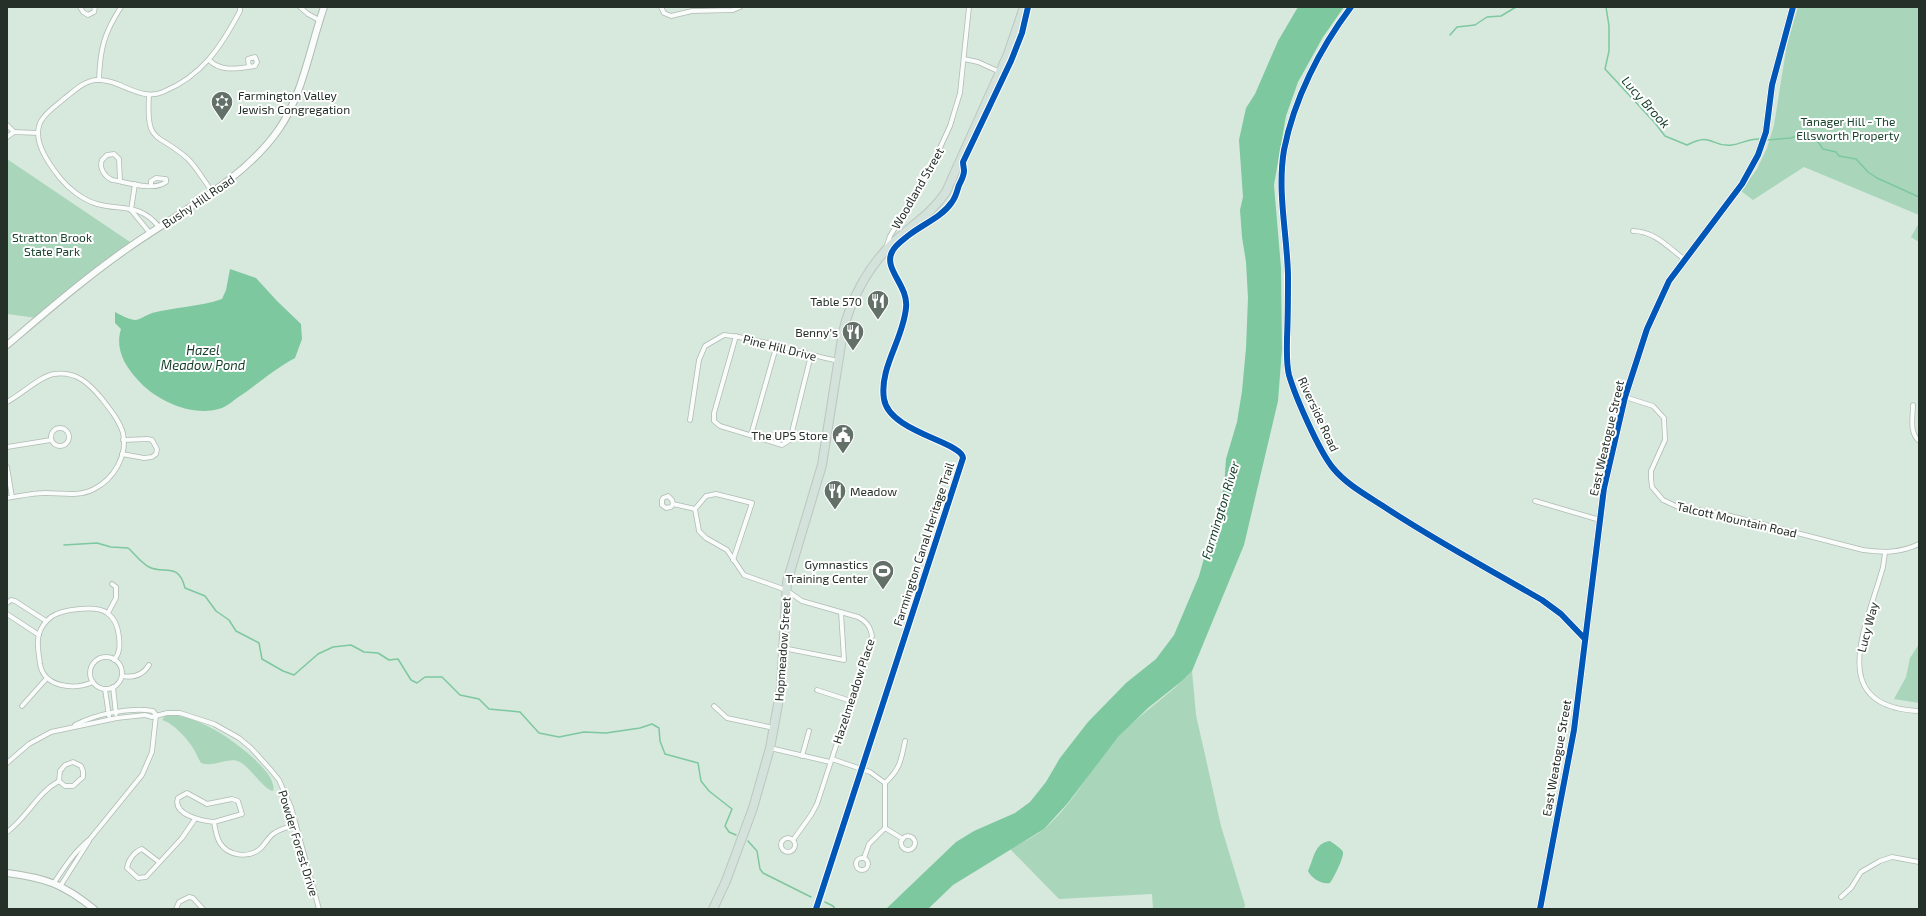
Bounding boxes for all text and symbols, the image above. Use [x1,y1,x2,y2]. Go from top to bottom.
water label: Lucy Brook [1618,73,1674,132]
place label: Farmington Valley Jewish Congregation [238,88,350,116]
synagogue icon: Farmington Valley Jewish Congregation [209,89,235,122]
park label: Tanager Hill - The Ellsworth Property [1796,114,1900,142]
street label: Woodland Street [888,144,946,231]
street label: Bushy Hill Road [159,172,237,230]
park label: Stratton Brook State Park [12,230,92,258]
restaurant icon: Table 570 [865,288,891,321]
place label: Table 570 [810,294,862,308]
restaurant icon: Benny's [840,319,866,352]
place label: Benny's [795,325,838,339]
street label: Pine Hill Drive [742,331,818,363]
water label: Hazel Meadow Pond [161,342,246,373]
street label: Riverside Road [1296,374,1342,454]
street label: East Weatogue Street [1586,378,1626,497]
public building icon: The UPS Store [830,422,856,455]
place label: The UPS Store [751,428,828,442]
water label: Farmington River [1197,458,1243,561]
street label: Farmington Canal Heritage Trail [890,460,956,628]
restaurant icon: Meadow [822,478,848,511]
place label: Meadow [850,484,897,498]
street label: Talcott Mountain Road [1676,498,1798,540]
place label: Gymnastics Training Center [785,557,868,585]
sports icon: Gymnastics Training Center [870,558,896,591]
street label: Hopmeadow Street [771,596,793,702]
street label: Lucy Way [1854,600,1881,654]
street label: Hazelmeadow Place [829,637,877,745]
street label: East Weatogue Street [1539,698,1573,817]
street label: Powder Forest Drive [276,788,322,898]

